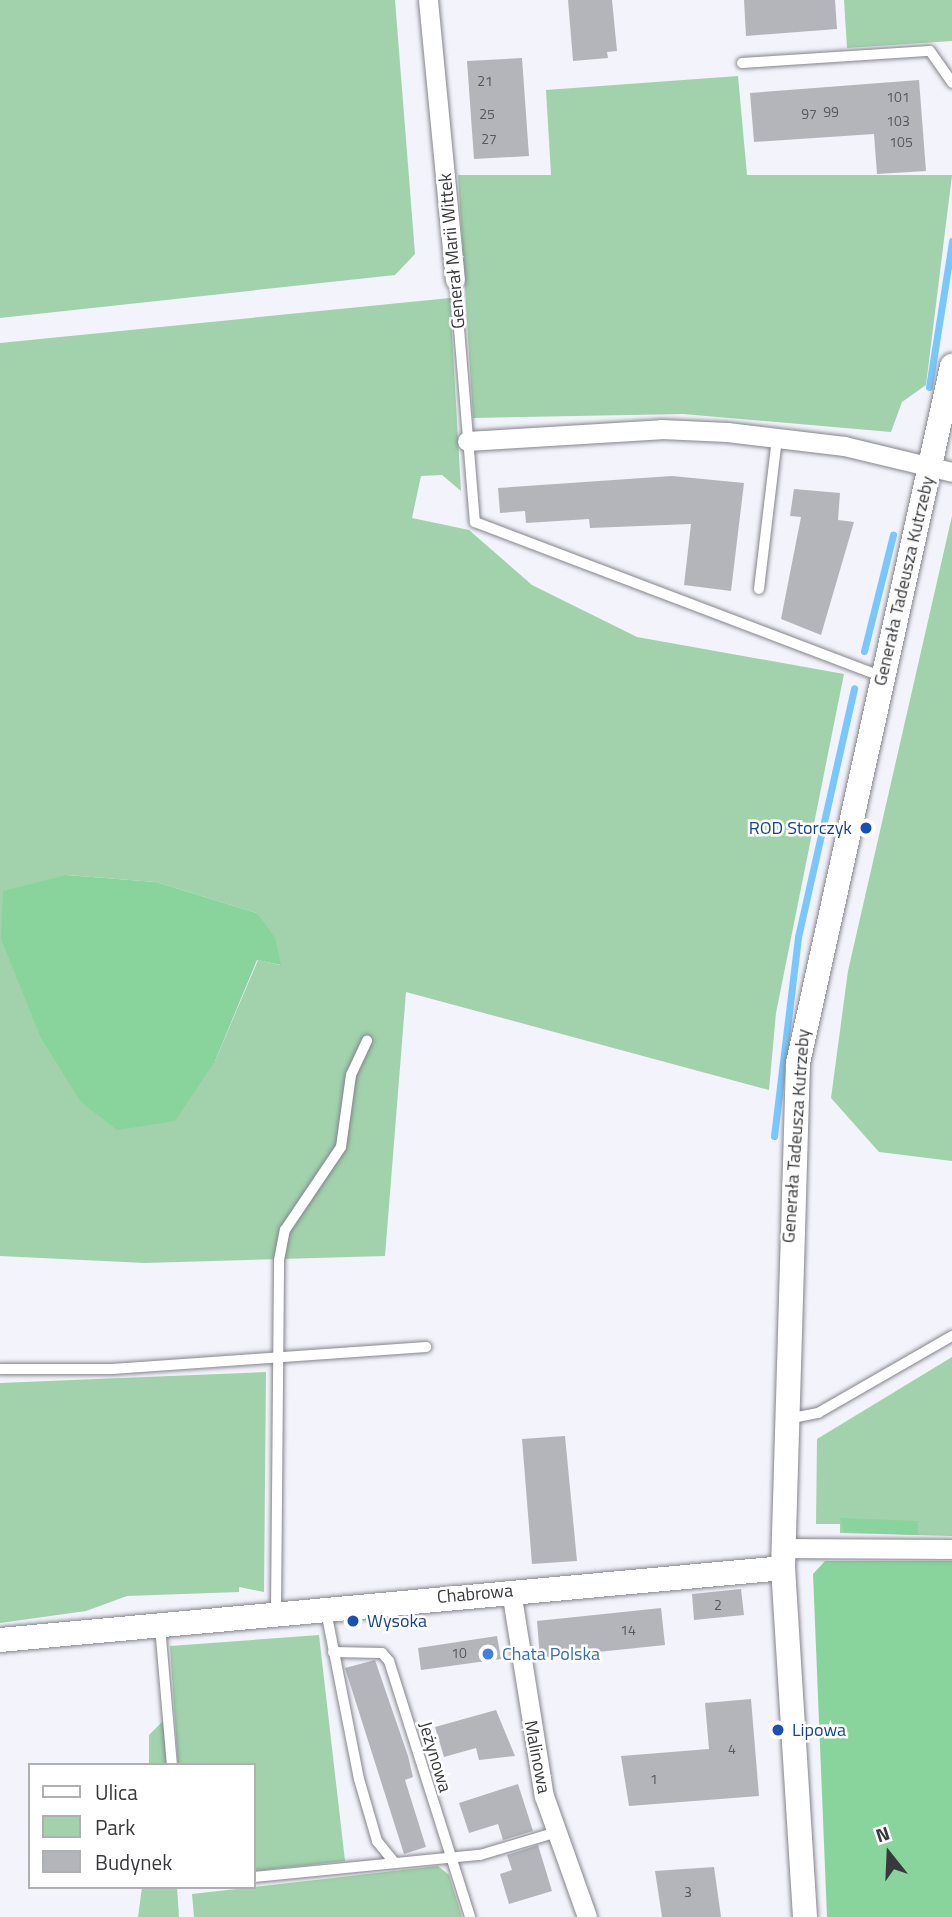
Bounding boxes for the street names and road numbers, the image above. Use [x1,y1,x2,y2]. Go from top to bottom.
street label: Generał Marii Wittek [434,172,470,330]
street label: Generała Tadeusza Kutrzeby [869,474,939,688]
street label: Generała Tadeusza Kutrzeby [778,1028,814,1244]
street label: Chabrowa [436,1580,514,1608]
street label: Jeżynowa [414,1719,456,1795]
street label: Malinowa [519,1719,555,1795]

